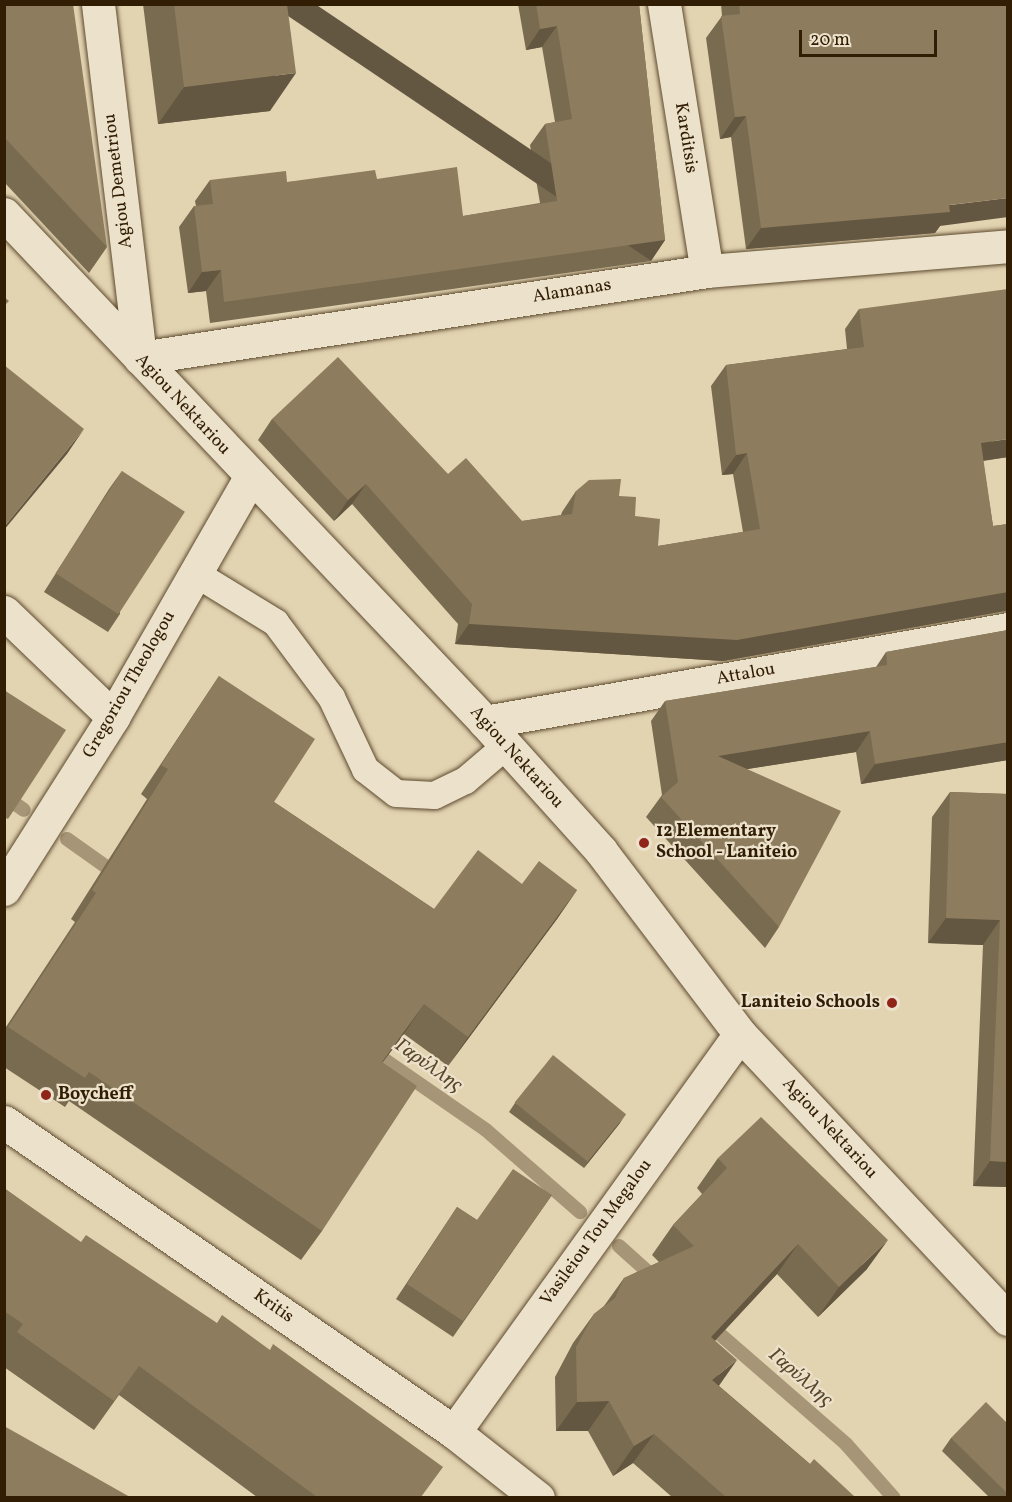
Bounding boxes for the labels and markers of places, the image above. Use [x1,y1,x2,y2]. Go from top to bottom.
place label: 12 Elementary School - Laniteio [656,822,798,864]
marker: 12 Elementary School - Laniteio [637,836,651,850]
place label: Laniteio Schools [741,992,880,1014]
marker: Laniteio Schools [885,996,899,1010]
place label: Boycheff [58,1084,132,1106]
marker: Boycheff [39,1088,53,1102]

